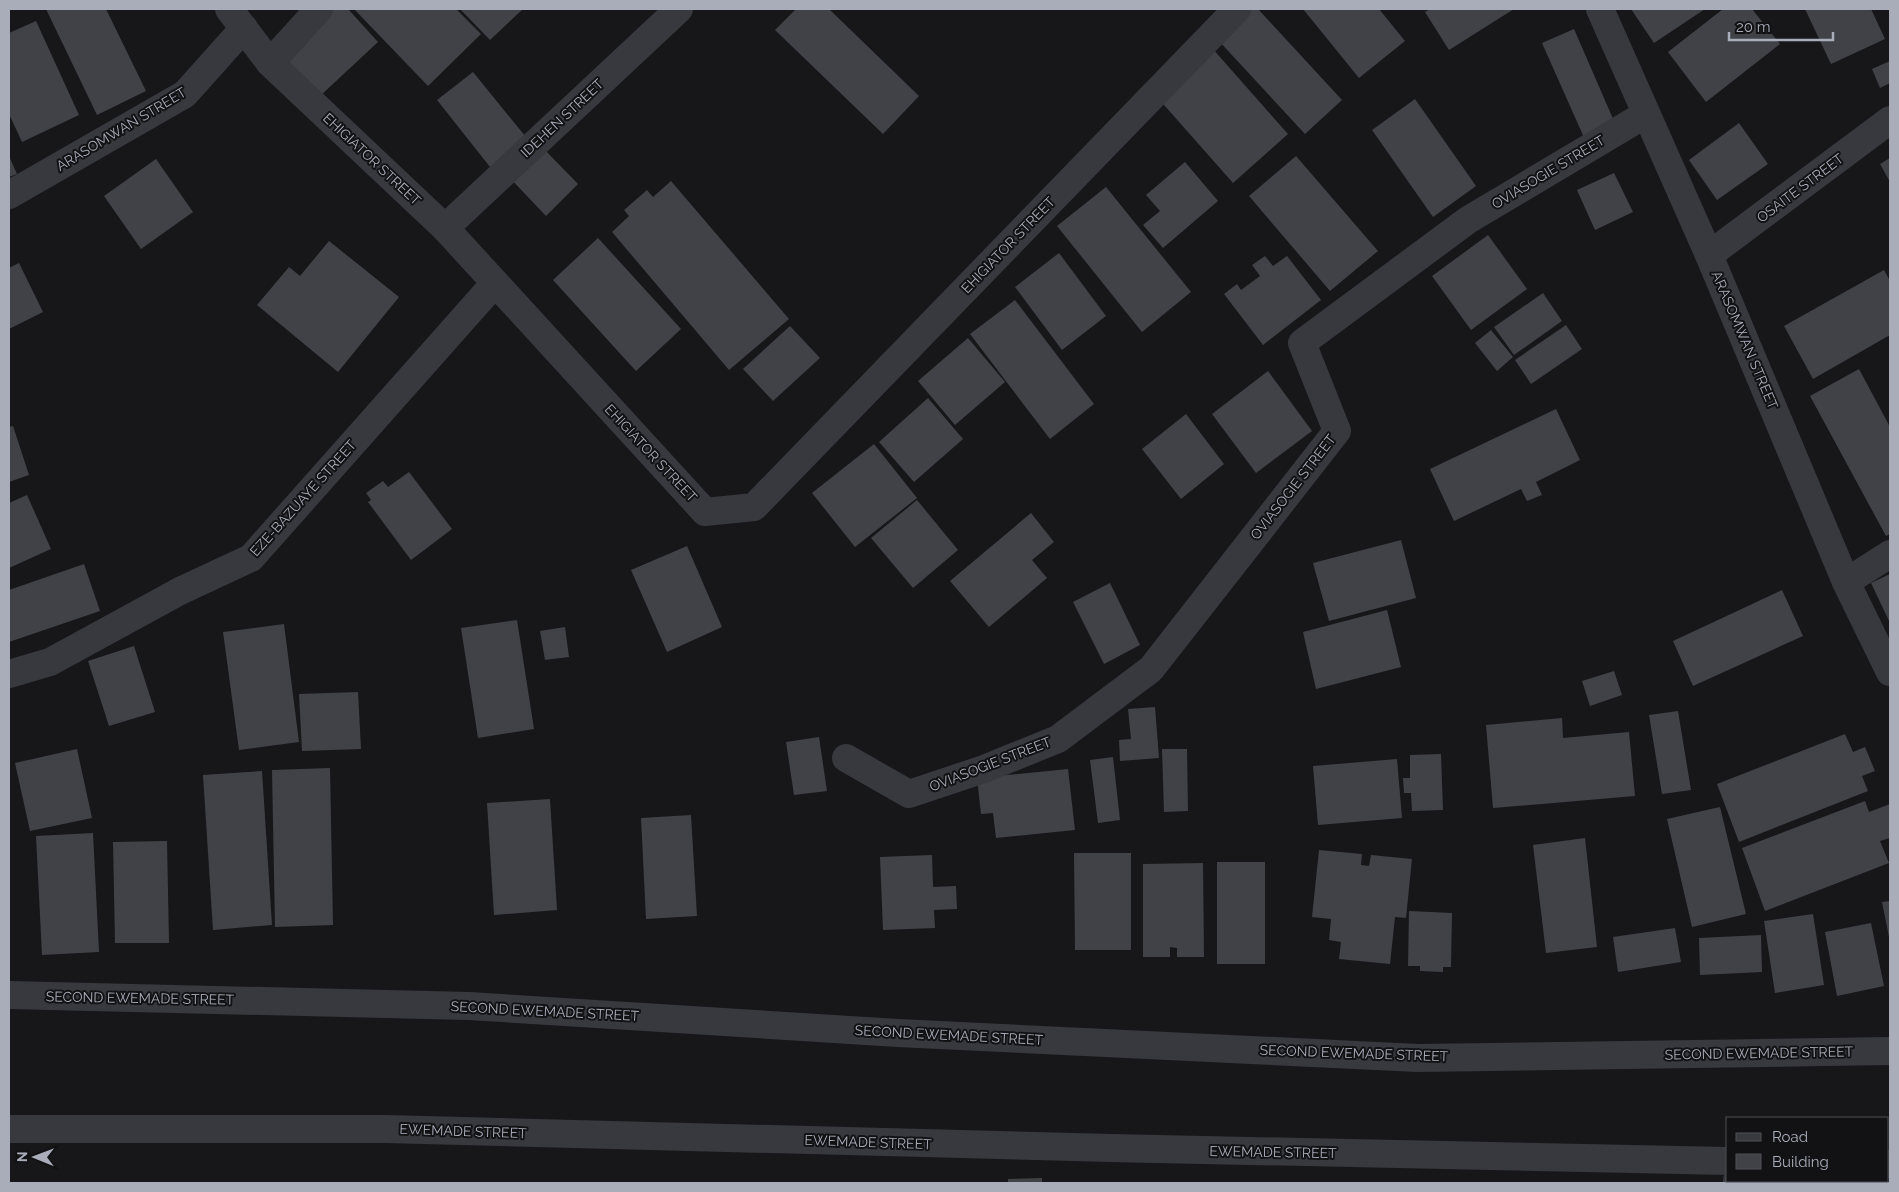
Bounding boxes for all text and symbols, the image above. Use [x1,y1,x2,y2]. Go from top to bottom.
scale bar [1729,10,1833,42]
text: 20 m [1736,18,1771,36]
street label: IDEHEN STREET [517,75,607,160]
street label: ARASOMWAN STREET [53,84,189,174]
street label: EHIGIATOR STREET [320,110,424,209]
street label: OVIASOGIE STREET [1489,132,1608,212]
street label: OSAITE STREET [1754,150,1847,226]
street label: EHIGIATOR STREET [958,193,1058,296]
street label: ARASOMWAN STREET [1709,268,1782,412]
street label: EHIGIATOR STREET [602,401,701,505]
street label: OVIASOGIE STREET [1247,431,1339,543]
street label: EZE-BAZUAYE STREET [247,436,360,559]
street label: OVIASOGIE STREET [927,733,1053,795]
street label: SECOND EWEMADE STREET [46,988,235,1008]
street label: SECOND EWEMADE STREET [450,998,640,1024]
street label: SECOND EWEMADE STREET [854,1022,1044,1048]
street label: SECOND EWEMADE STREET [1260,1042,1449,1064]
street label: SECOND EWEMADE STREET [1665,1043,1854,1063]
legend [1726,1117,1889,1182]
street label: EWEMADE STREET [399,1121,527,1141]
text: Road [1772,1128,1808,1146]
north arrow [10,1132,60,1182]
street label: EWEMADE STREET [804,1132,932,1152]
street label: EWEMADE STREET [1209,1143,1337,1161]
text: N [14,1151,30,1162]
text: Building [1772,1153,1829,1171]

